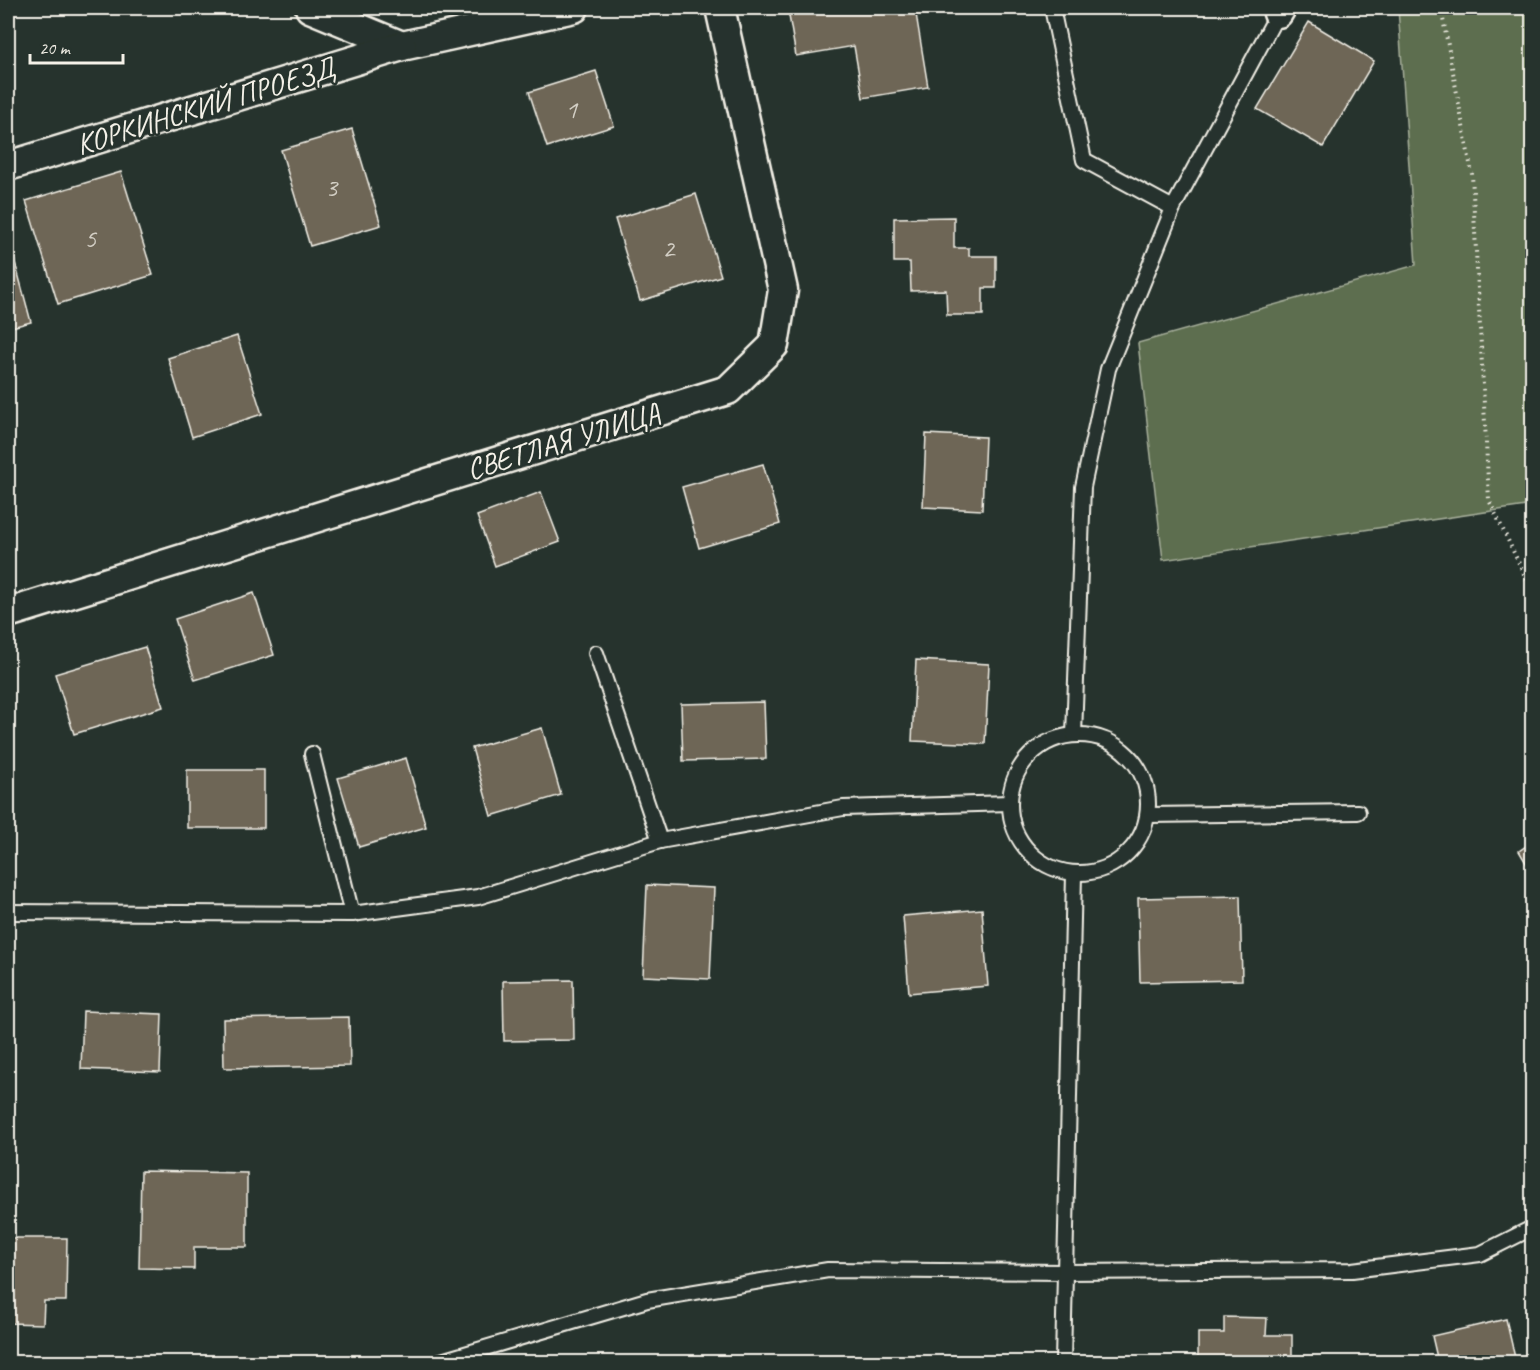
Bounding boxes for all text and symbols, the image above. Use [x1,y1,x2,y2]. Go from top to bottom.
scale bar [30,27,123,65]
text: 20 m [39,37,72,59]
street label: КОРКИНСКИЙ ПРОЕЗД [71,48,341,163]
house number: 1 [565,92,579,126]
house number: 3 [325,170,339,204]
house number: 5 [84,221,98,255]
house number: 2 [662,231,676,265]
street label: СВЕТЛАЯ УЛИЦА [462,393,665,488]

